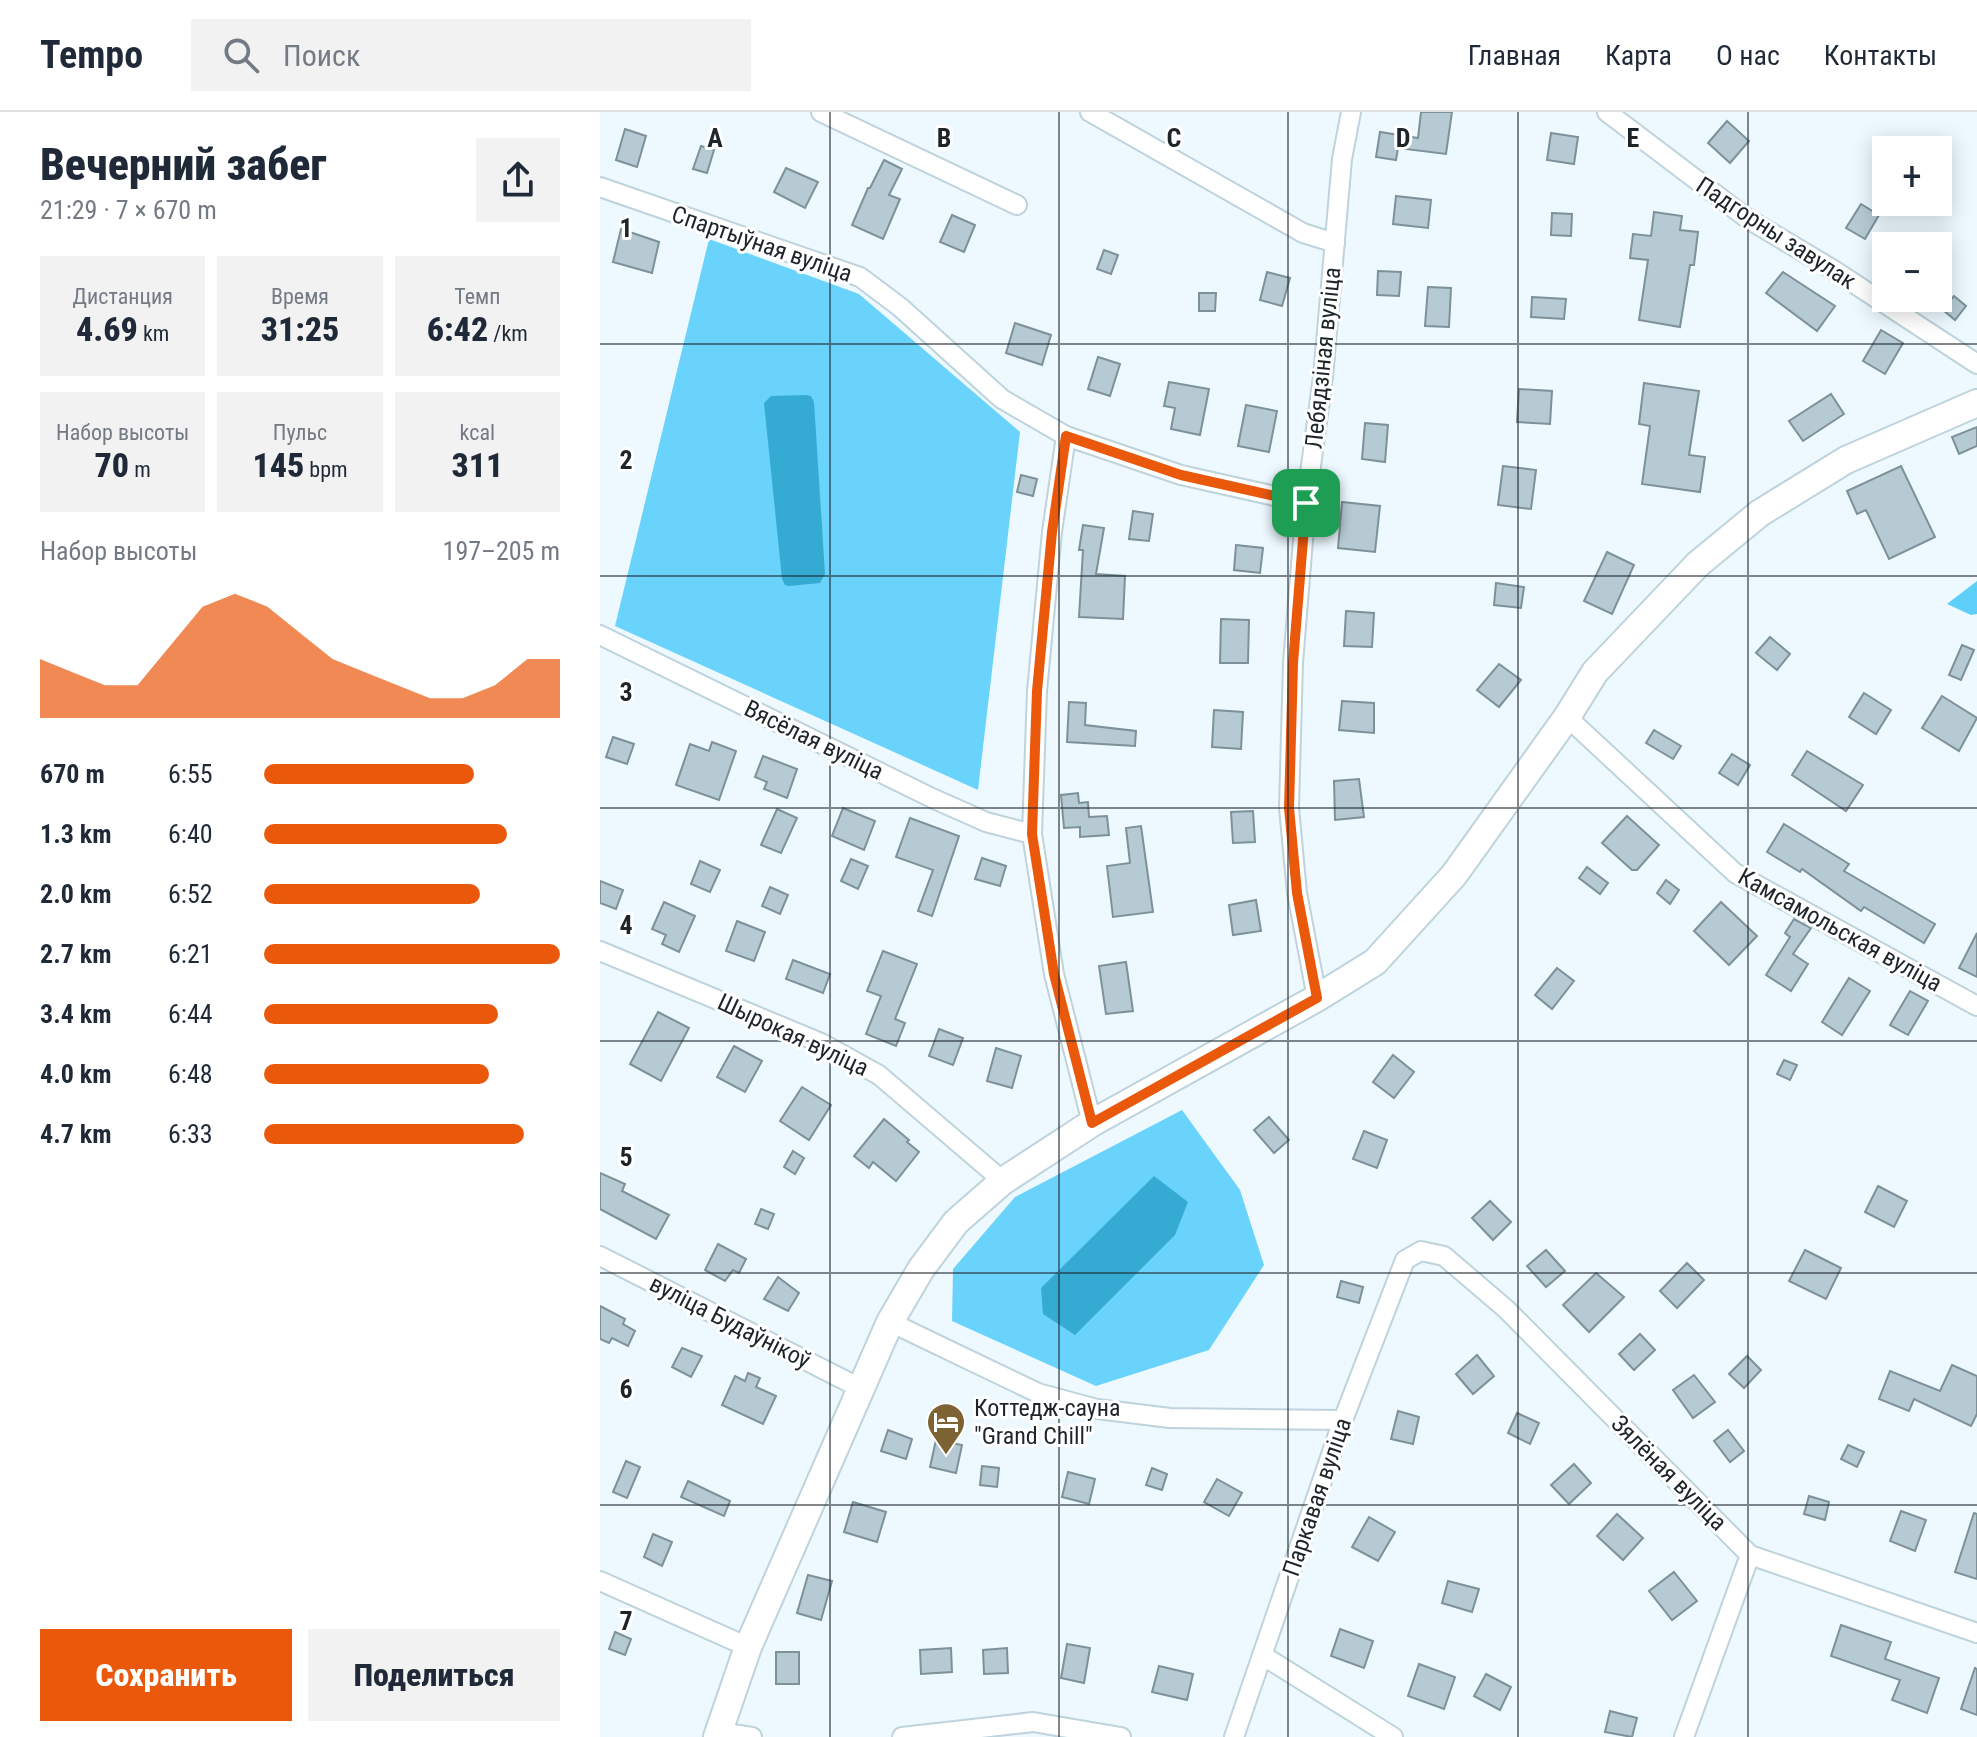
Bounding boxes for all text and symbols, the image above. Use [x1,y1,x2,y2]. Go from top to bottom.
search box [191,19,751,91]
text: Tempo [40,33,143,77]
icon: search [219,33,263,77]
text: Поиск [283,38,360,73]
text: Главная [1468,39,1561,72]
text: Карта [1605,39,1672,72]
text: О нас [1716,39,1780,72]
text: Контакты [1824,39,1937,72]
text: A [707,123,723,153]
text: B [937,123,951,153]
text: C [1167,123,1182,153]
text: D [1396,123,1410,153]
text: E [1627,123,1640,153]
map controls [1872,136,1952,312]
button: + [1872,136,1952,216]
button: share [476,138,560,222]
text: Вечерний забег [40,139,327,191]
street label: Падгорны завулак [1691,171,1862,295]
text: 21:29 · 7 × 670 m [40,195,217,225]
street label: Спартыўная вуліца [668,200,856,288]
text: 1 [619,213,633,243]
button: − [1872,232,1952,312]
street label: Лебядзіная вуліца [1300,266,1346,450]
text: Дистанция [73,284,173,309]
text: Время [271,284,329,309]
text: Темп [454,284,500,309]
text: 4.69 [76,309,138,349]
text: 31:25 [261,309,339,349]
text: 6:42 [427,309,488,349]
text: km [138,321,169,346]
text: /km [488,321,528,346]
text: Набор высоты [56,420,189,445]
text: Пульс [273,420,327,445]
text: kcal [460,420,495,445]
text: 70 [95,445,129,485]
text: 145 [252,445,304,485]
text: 311 [451,445,503,485]
text: 2 [619,445,633,475]
text: m [129,457,151,482]
text: bpm [304,457,348,482]
pin [1272,469,1340,537]
icon: arrive [1284,481,1328,525]
text: Набор высоты [40,536,197,566]
text: 197–205 m [443,536,560,566]
text: 3 [619,677,633,707]
street label: Вясёлая вуліца [740,694,888,786]
text: 670 m [40,759,105,789]
text: 6:55 [168,759,213,789]
text: 1.3 km [40,819,112,849]
text: 6:40 [168,819,213,849]
street label: Камсамольская вуліца [1733,862,1947,998]
text: 2.0 km [40,879,112,909]
text: 6:52 [168,879,213,909]
text: 4 [619,910,633,940]
text: 2.7 km [40,939,112,969]
text: 6:21 [168,939,213,969]
street label: Шырокая вуліца [713,988,873,1082]
text: 3.4 km [40,999,112,1029]
text: 6:44 [168,999,213,1029]
text: 4.0 km [40,1059,112,1089]
text: 6:48 [168,1059,213,1089]
text: 4.7 km [40,1119,112,1149]
text: 6:33 [168,1119,213,1149]
text: 5 [619,1142,633,1172]
street label: вуліца Будаўнікоў [645,1269,815,1375]
text: 6 [619,1374,633,1404]
place label: Коттедж-сауна "Grand Chill" [974,1394,1120,1450]
hotel icon: Коттедж-сауна "Grand Chill" [925,1401,967,1456]
street label: Зялёная вуліца [1606,1410,1732,1536]
street label: Паркавая вуліца [1277,1414,1357,1580]
text: 7 [619,1606,633,1636]
button: Сохранить [40,1629,292,1721]
button: Поделиться [308,1629,560,1721]

